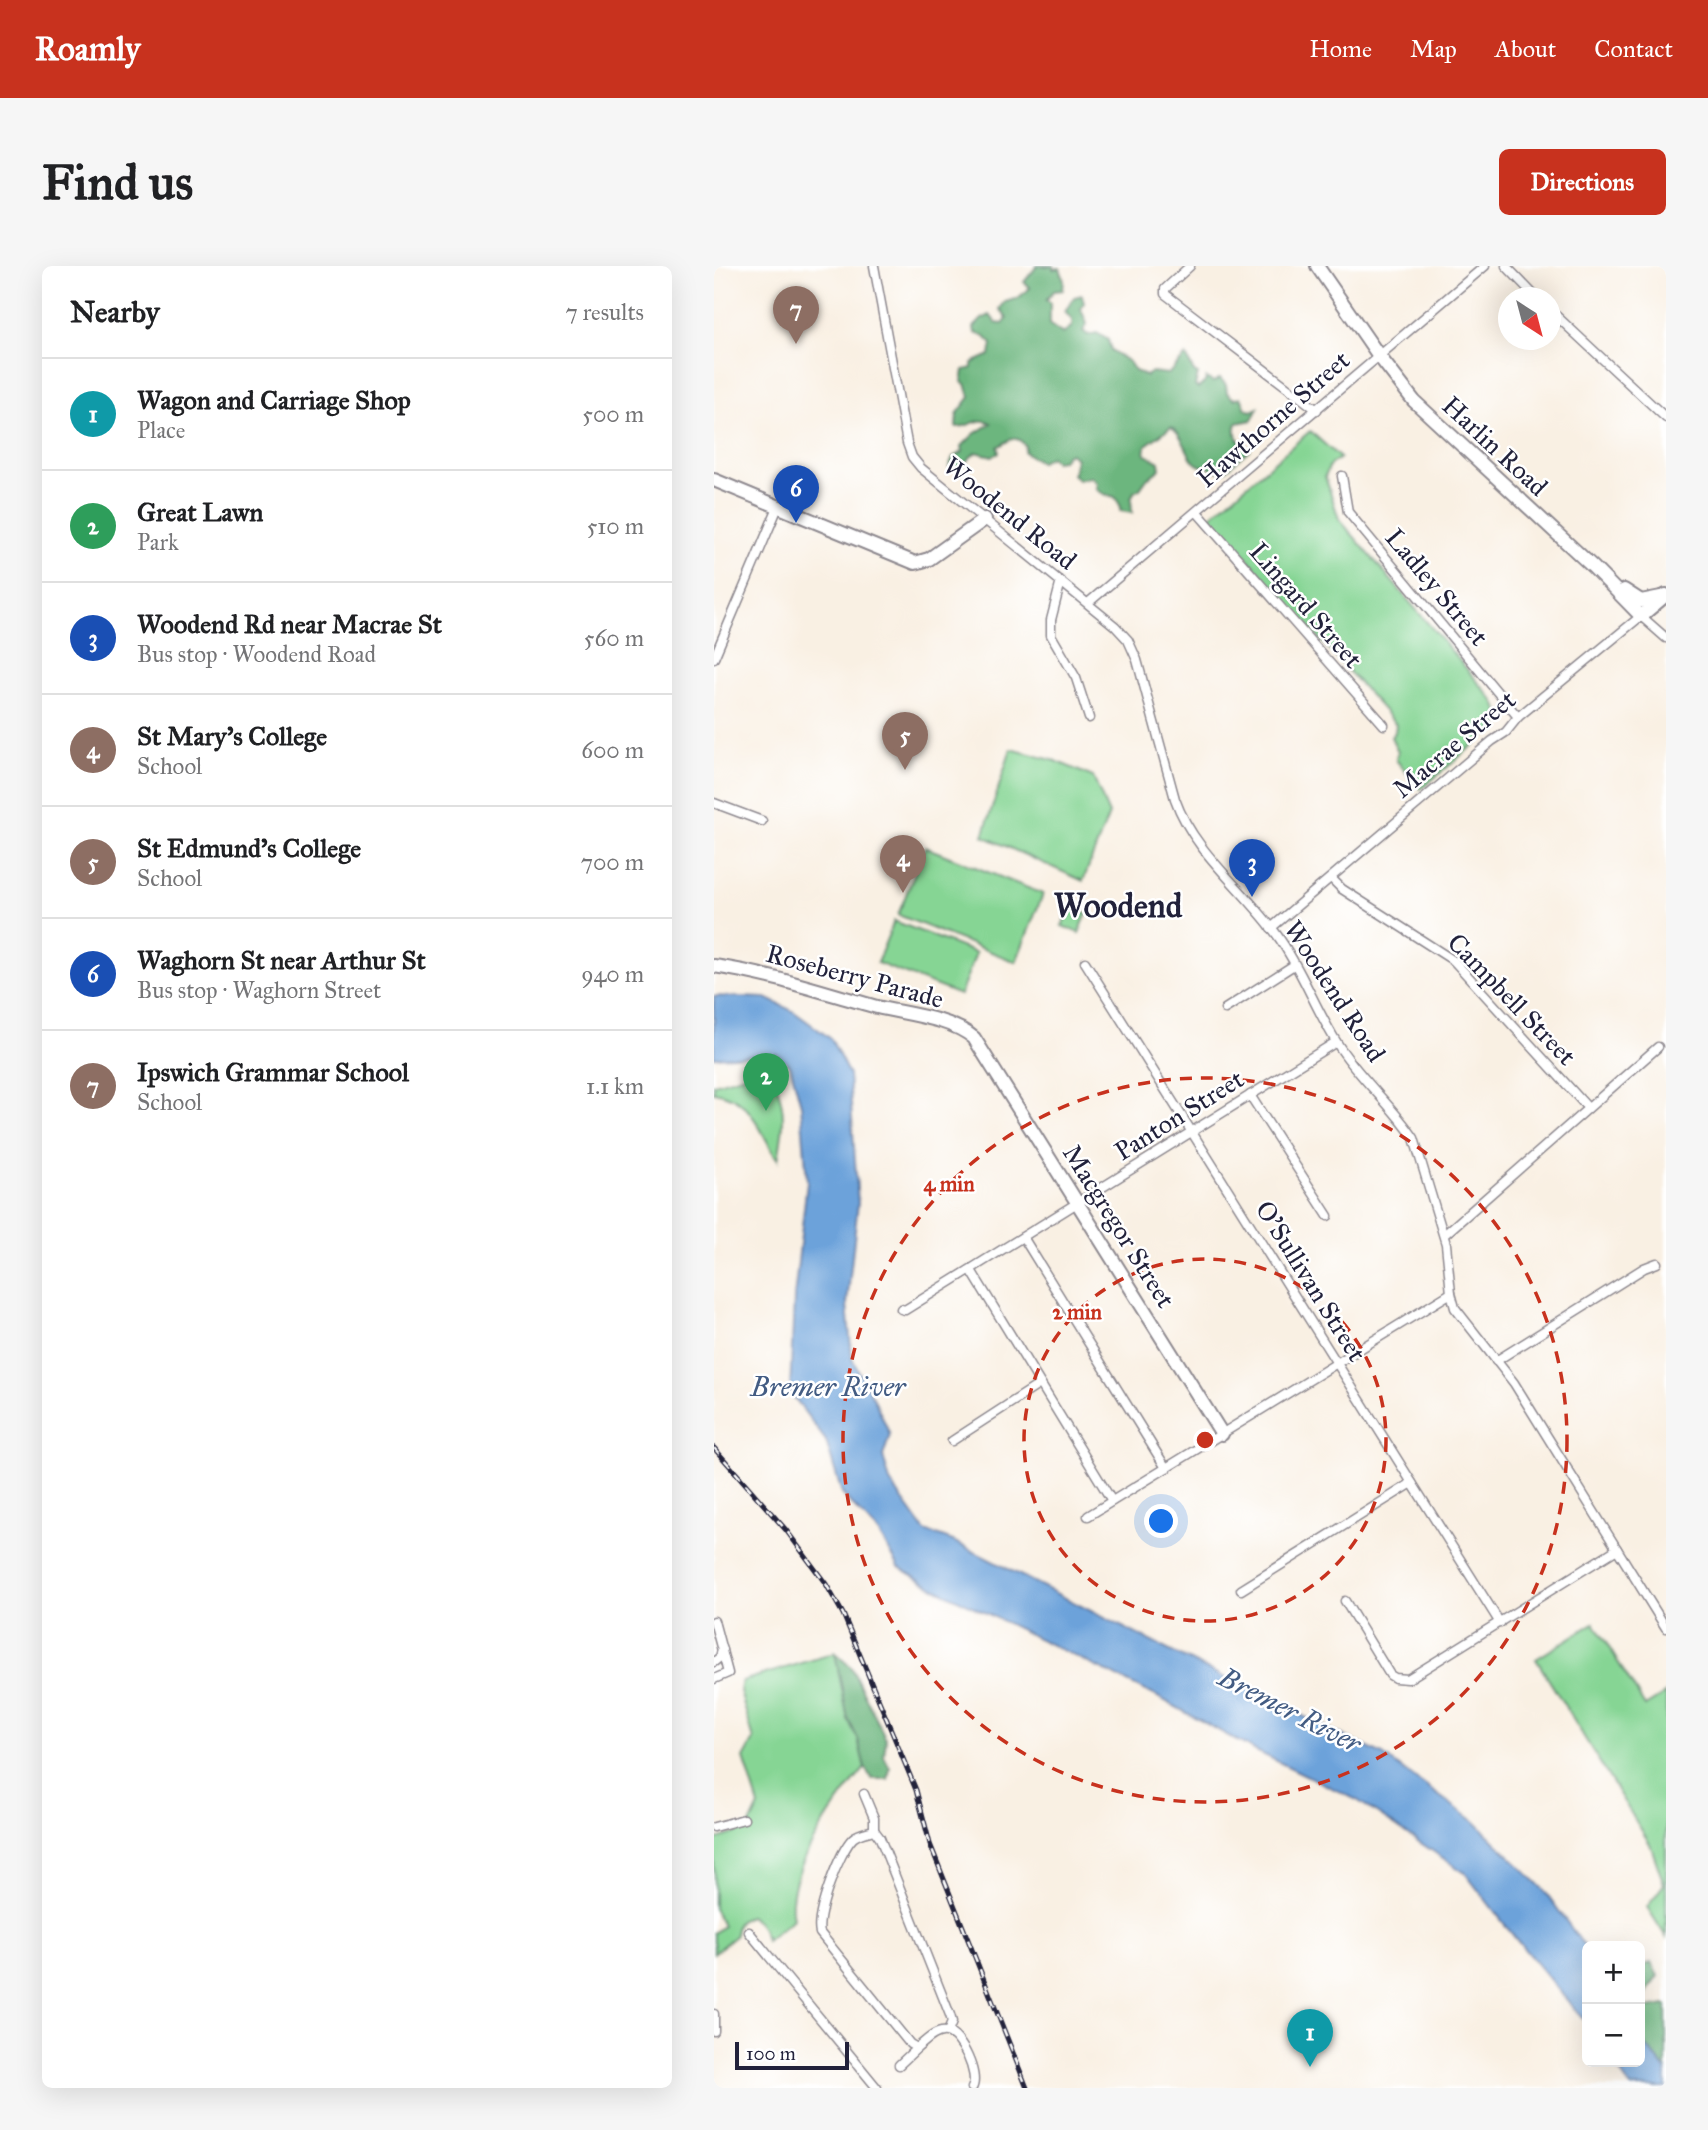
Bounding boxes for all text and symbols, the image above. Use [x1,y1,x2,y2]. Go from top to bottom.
text: Roamly [35,29,140,69]
text: Home [1309,34,1372,64]
text: Map [1410,34,1457,64]
text: About [1495,34,1556,64]
text: Contact [1594,34,1673,64]
button: Directions [1499,149,1666,215]
text: Find us [42,153,193,212]
pin: 7 [773,286,819,344]
north arrow [1498,287,1561,350]
text: Nearby [70,294,160,330]
text: 7 results [565,298,644,326]
street label: Hawthorne Street [1190,344,1356,494]
text: Wagon and Carriage Shop [137,384,411,416]
street label: Harlin Road [1436,389,1554,503]
text: 1 [88,400,98,428]
text: 500 m [582,400,644,428]
text: Place [137,416,185,444]
street label: Woodend Road [937,450,1083,576]
pin: 6 [773,465,819,523]
text: Great Lawn [137,496,263,528]
text: 2 [87,512,99,540]
text: 510 m [587,512,644,540]
street label: Ladley Street [1379,522,1495,652]
text: Park [137,528,179,556]
street label: Lingard Street [1243,535,1369,675]
text: Woodend Rd near Macrae St [137,608,442,640]
text: 3 [88,624,98,652]
text: 560 m [584,624,644,652]
text: Bus stop · Woodend Road [137,640,376,668]
street label: Macrae Street [1386,683,1522,805]
pin: 5 [882,712,928,770]
text: St Mary's College [137,720,327,752]
text: 4 [87,736,99,764]
text: 600 m [581,736,644,764]
text: School [137,752,202,780]
text: St Edmund's College [137,832,361,864]
pin: 4 [880,835,926,893]
pin: 3 [1229,839,1275,897]
text: 5 [88,848,98,876]
text: 700 m [581,848,644,876]
text: School [137,864,202,892]
district label: Woodend [1054,886,1183,926]
street label: Woodend Road [1277,914,1393,1068]
street label: Campbell Street [1441,926,1583,1072]
street label: Roseberry Parade [763,937,947,1015]
text: Waghorn St near Arthur St [137,944,426,976]
text: 6 [87,960,99,988]
text: 940 m [581,960,644,988]
text: Bus stop · Waghorn Street [137,976,381,1004]
pin: 2 [743,1053,789,1111]
text: Ipswich Grammar School [137,1056,409,1088]
street label: Panton Street [1109,1063,1249,1167]
text: 7 [87,1072,99,1100]
text: 1.1 km [586,1072,644,1100]
text: School [137,1088,202,1116]
street label: Macgregor Street [1056,1138,1182,1314]
text: 4 min [923,1171,975,1197]
street label: O'Sullivan Street [1249,1195,1373,1367]
text: 2 min [1052,1299,1102,1325]
water label: Bremer River [748,1369,907,1404]
centre of rings [1193,1428,1217,1452]
your location [1144,1504,1178,1538]
water label: Bremer River [1211,1658,1368,1761]
map controls [1582,1941,1645,2067]
button: + [1582,1941,1645,2004]
button: − [1582,2004,1645,2067]
pin: 1 [1287,2009,1333,2067]
scale bar [735,2039,849,2071]
text: 100 m [746,2042,796,2065]

